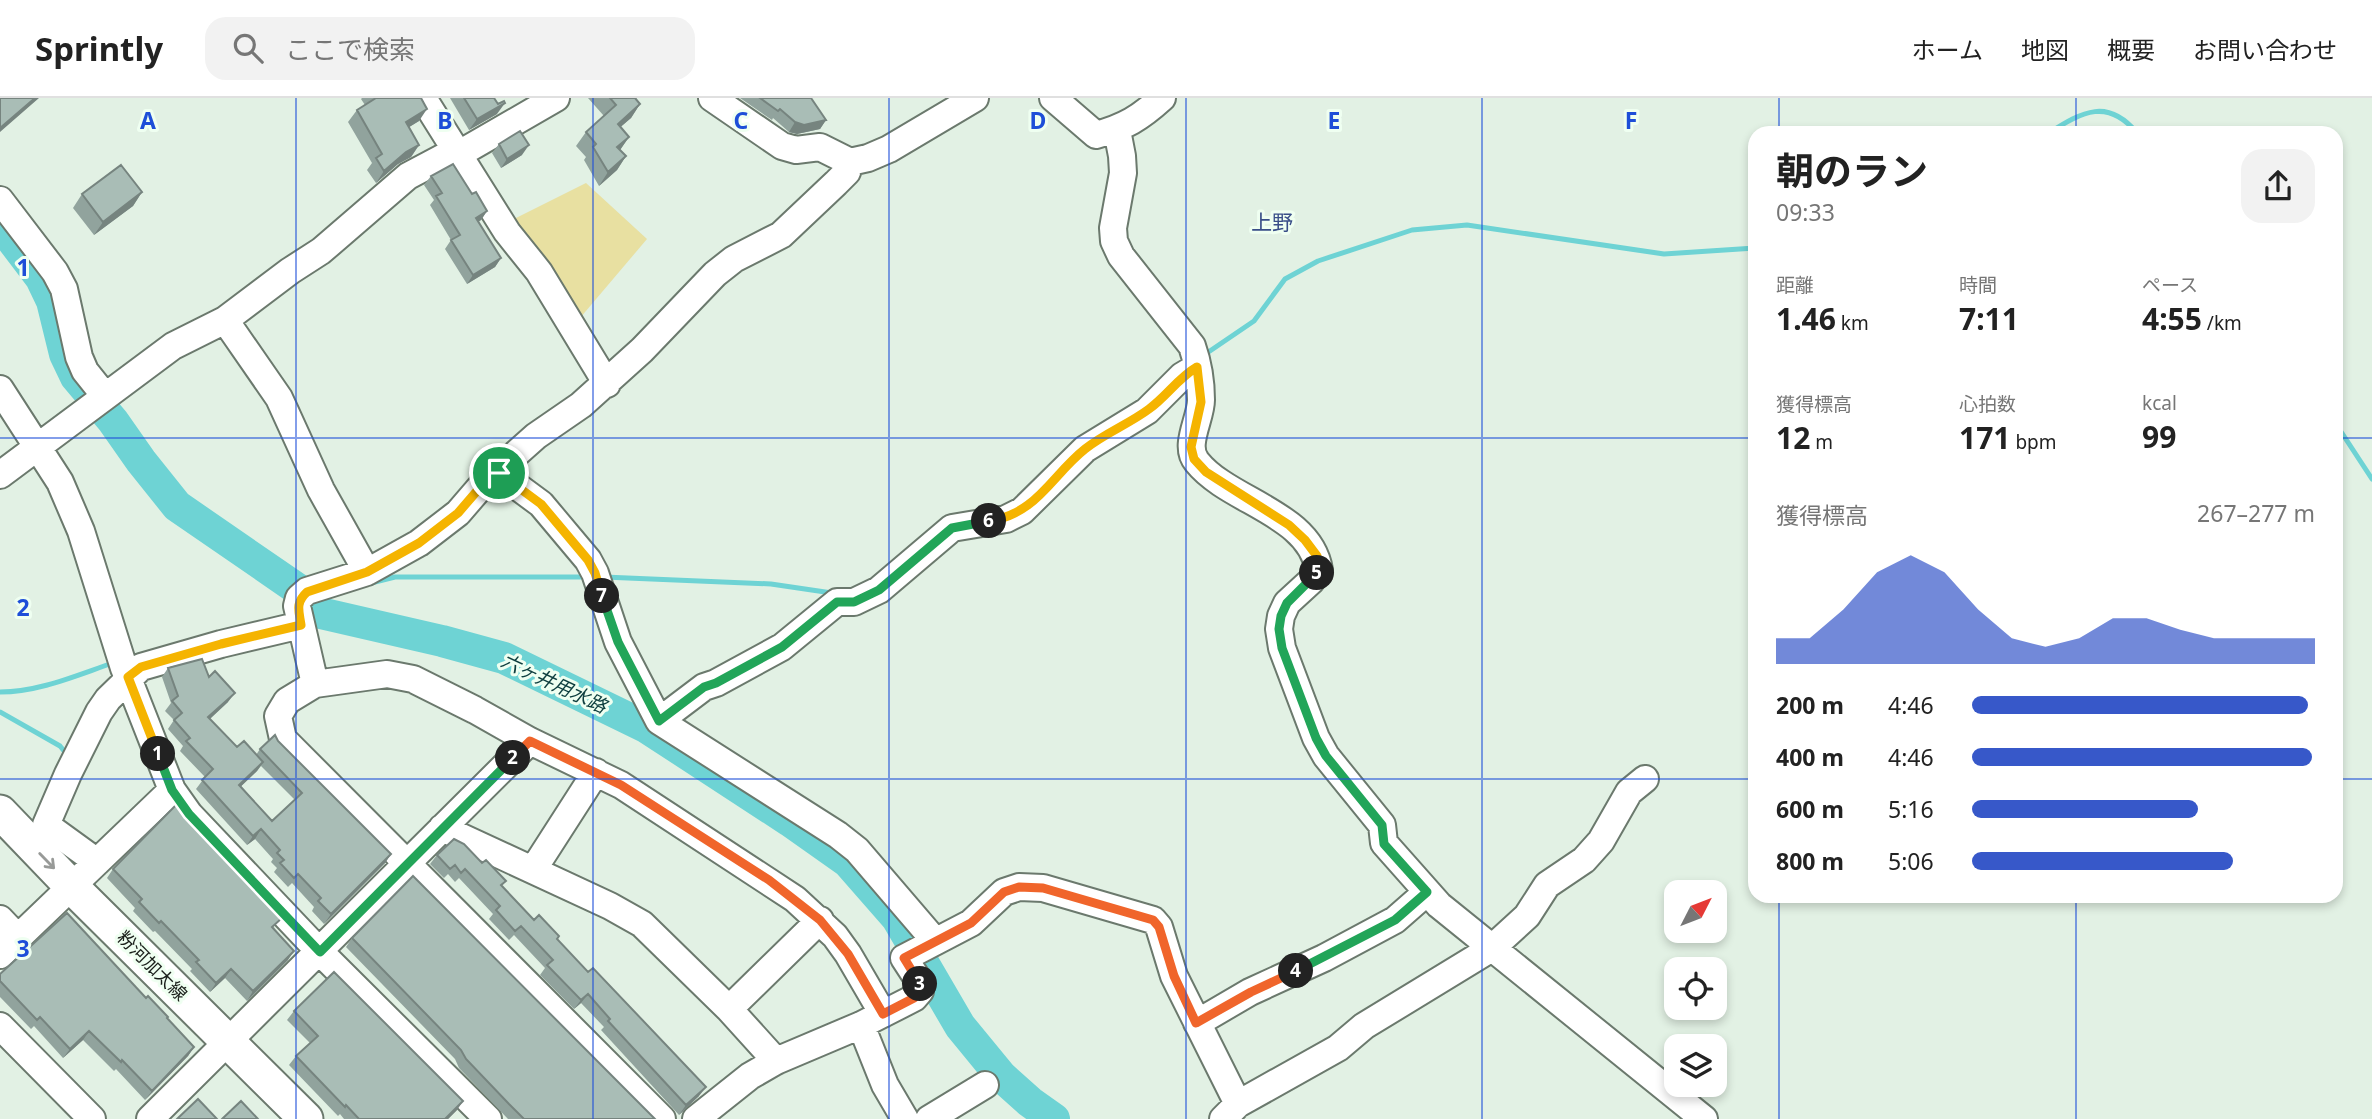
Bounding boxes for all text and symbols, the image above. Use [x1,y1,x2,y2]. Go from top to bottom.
search box [205,17,695,80]
text: Sprintly [35,26,163,71]
icon: search [229,29,267,67]
text: ここで検索 [285,31,415,67]
text: ホーム [1912,33,1983,66]
text: 地図 [2021,33,2069,66]
text: 概要 [2107,33,2155,66]
text: お問い合わせ [2193,33,2337,66]
text: A [140,104,156,136]
text: B [437,104,453,136]
text: C [734,104,749,136]
text: D [1030,104,1046,136]
text: E [1328,104,1340,136]
text: F [1625,104,1637,136]
text: 朝のラン [1776,144,1928,196]
button: share [2241,149,2315,223]
text: 09:33 [1776,196,1835,228]
district label: 上野 [1251,208,1293,236]
text: 1 [16,251,30,283]
text: 距離 [1776,272,1814,298]
text: 時間 [1959,272,1997,298]
text: ペース [2142,272,2198,298]
text: 1.46 [1776,298,1836,339]
text: 7:11 [1959,298,2019,339]
text: 4:55 [2142,298,2202,339]
text: km [1836,310,1869,336]
text: /km [2202,310,2242,336]
text: kcal [2142,390,2177,416]
text: 獲得標高 [1776,391,1852,417]
text: 心拍数 [1959,391,2016,417]
text: 99 [2142,416,2176,457]
text: 12 [1776,417,1810,458]
text: 171 [1959,417,2010,458]
text: m [1810,429,1833,455]
text: bpm [2010,429,2057,455]
pin [469,443,529,503]
icon: arrive [480,454,518,492]
text: 267–277 m [2197,497,2315,529]
text: 獲得標高 [1776,499,1868,531]
pin: 6 [972,504,1006,538]
text: 6 [983,507,994,533]
pin: 5 [1300,556,1334,590]
text: 5 [1311,559,1322,585]
pin: 7 [584,578,620,614]
text: 7 [596,582,607,608]
text: 2 [16,591,30,623]
water label: 六ヶ井用水路 [497,647,613,720]
text: 200 m [1776,689,1844,721]
text: 4:46 [1888,689,1934,721]
pin: 1 [140,736,176,772]
text: 1 [152,740,163,766]
pin: 2 [496,740,530,776]
text: 400 m [1776,741,1844,773]
text: 4:46 [1888,741,1934,773]
text: 2 [507,744,518,770]
text: 600 m [1776,793,1844,825]
text: 5:16 [1888,793,1934,825]
text: 800 m [1776,845,1844,877]
text: 5:06 [1888,845,1934,877]
one-way arrow [39,852,56,869]
north arrow [1664,880,1727,943]
map controls [1664,880,1727,1097]
street label: 粉河加太線 [112,925,193,1006]
text: 3 [16,932,30,964]
pin: 4 [1278,954,1314,988]
text: 4 [1290,957,1301,983]
button: locate [1664,957,1727,1020]
pin: 3 [902,966,937,1001]
text: 3 [914,970,925,996]
button: layers [1664,1034,1727,1097]

